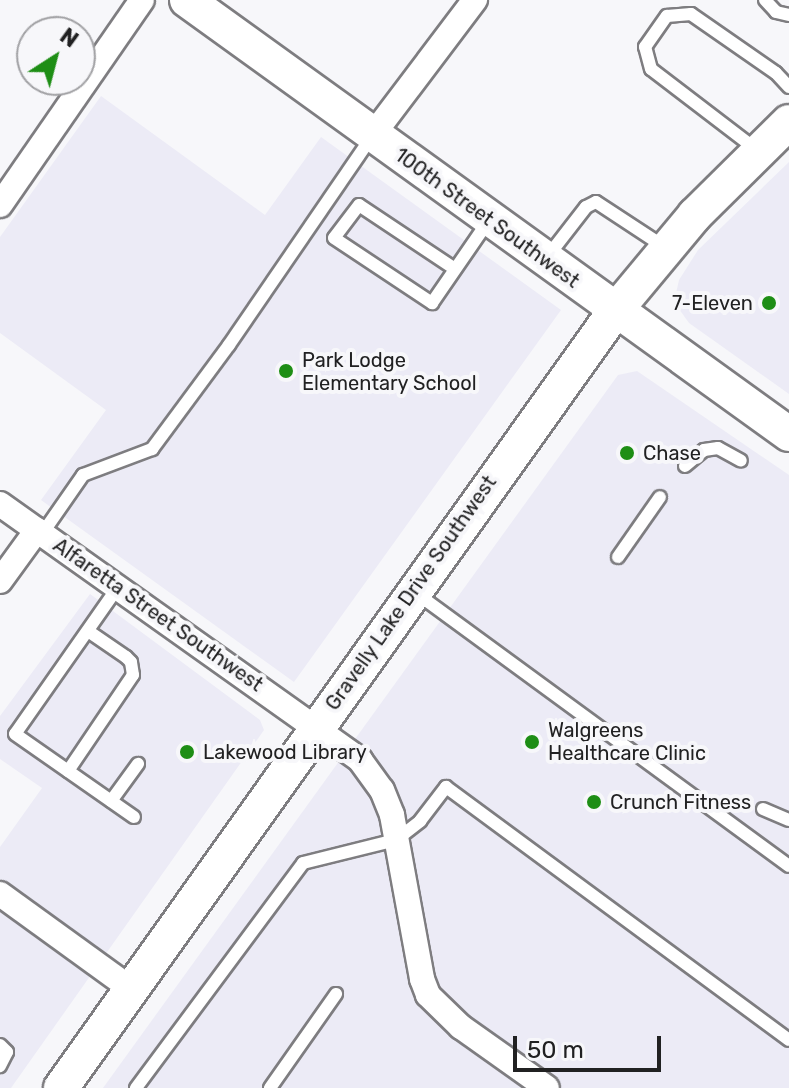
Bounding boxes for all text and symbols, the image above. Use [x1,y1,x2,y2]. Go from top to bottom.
north arrow [16,16,96,96]
text: N [55,22,84,53]
street label: 100th Street Southwest [390,143,584,293]
place label: 7-Eleven [672,291,753,315]
marker: 7-Eleven [760,294,778,312]
place label: Park Lodge Elementary School [302,348,477,395]
marker: Park Lodge Elementary School [277,362,295,380]
place label: Chase [643,441,701,465]
marker: Chase [618,444,636,462]
street label: Gravelly Lake Drive Southwest [320,471,502,715]
street label: Alfaretta Street Southwest [49,533,267,697]
place label: Walgreens Healthcare Clinic [548,718,706,765]
marker: Walgreens Healthcare Clinic [523,733,541,751]
place label: Lakewood Library [203,740,367,764]
marker: Lakewood Library [178,743,196,761]
place label: Crunch Fitness [610,790,751,814]
marker: Crunch Fitness [585,793,603,811]
scale bar [517,1020,665,1070]
text: 50 m [527,1036,584,1064]

